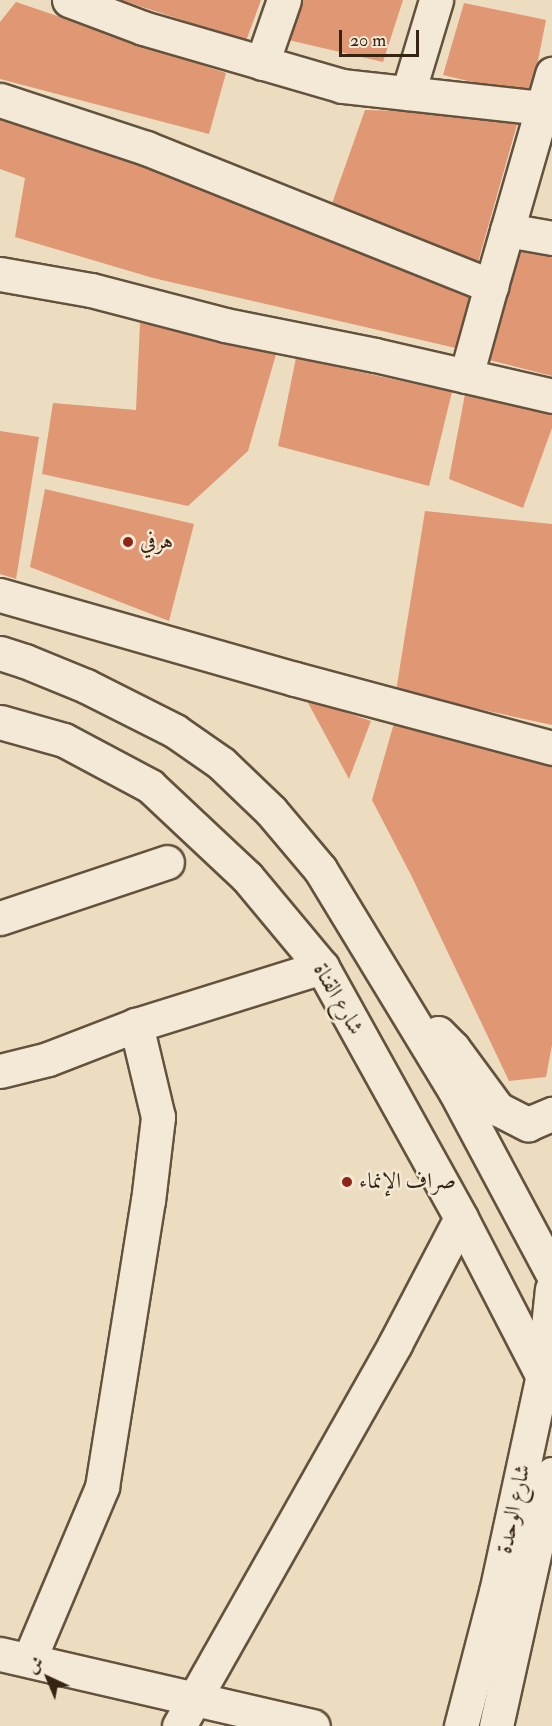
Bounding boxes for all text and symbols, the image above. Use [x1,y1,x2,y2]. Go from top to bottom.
scale bar [342,18,422,56]
text: 20 m [350,29,386,52]
place label: هرفي [140,529,173,555]
marker: هرفي [121,535,135,549]
street label: شارع القناة [307,959,369,1039]
place label: صراف الإنماء [359,1169,456,1195]
marker: صراف الإنماء [340,1175,354,1189]
street label: شارع الوحدة [492,1462,536,1556]
north arrow [18,1648,78,1708]
text: ش [23,1652,48,1678]

